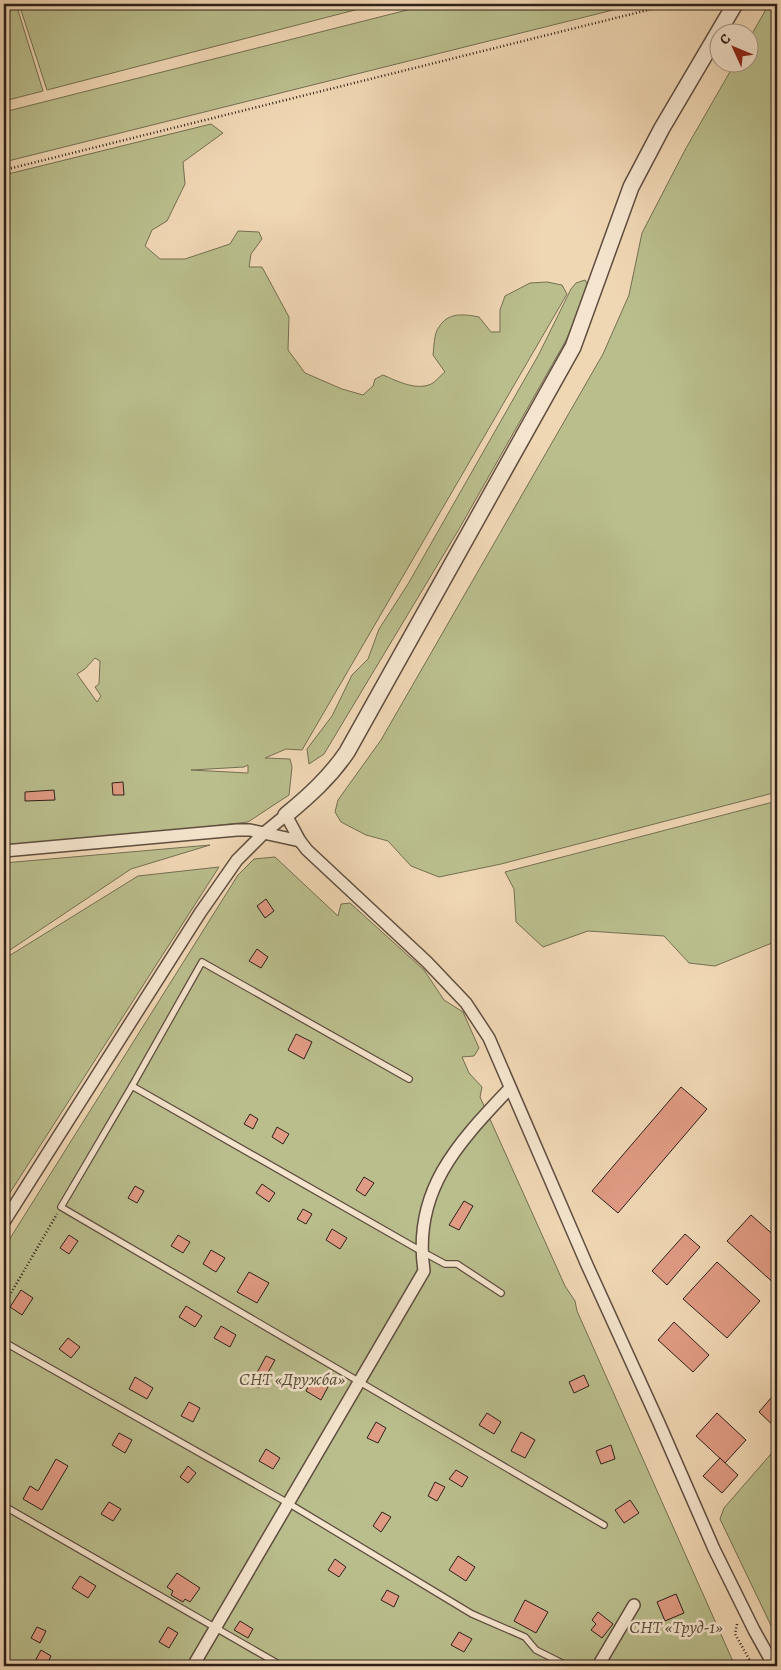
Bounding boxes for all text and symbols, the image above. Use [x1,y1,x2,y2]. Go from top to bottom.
north arrow [708,22,758,72]
text: С [715,29,735,49]
park label: СНТ «Дружба» [239,1367,346,1391]
park label: СНТ «Труд-1» [629,1615,723,1639]

